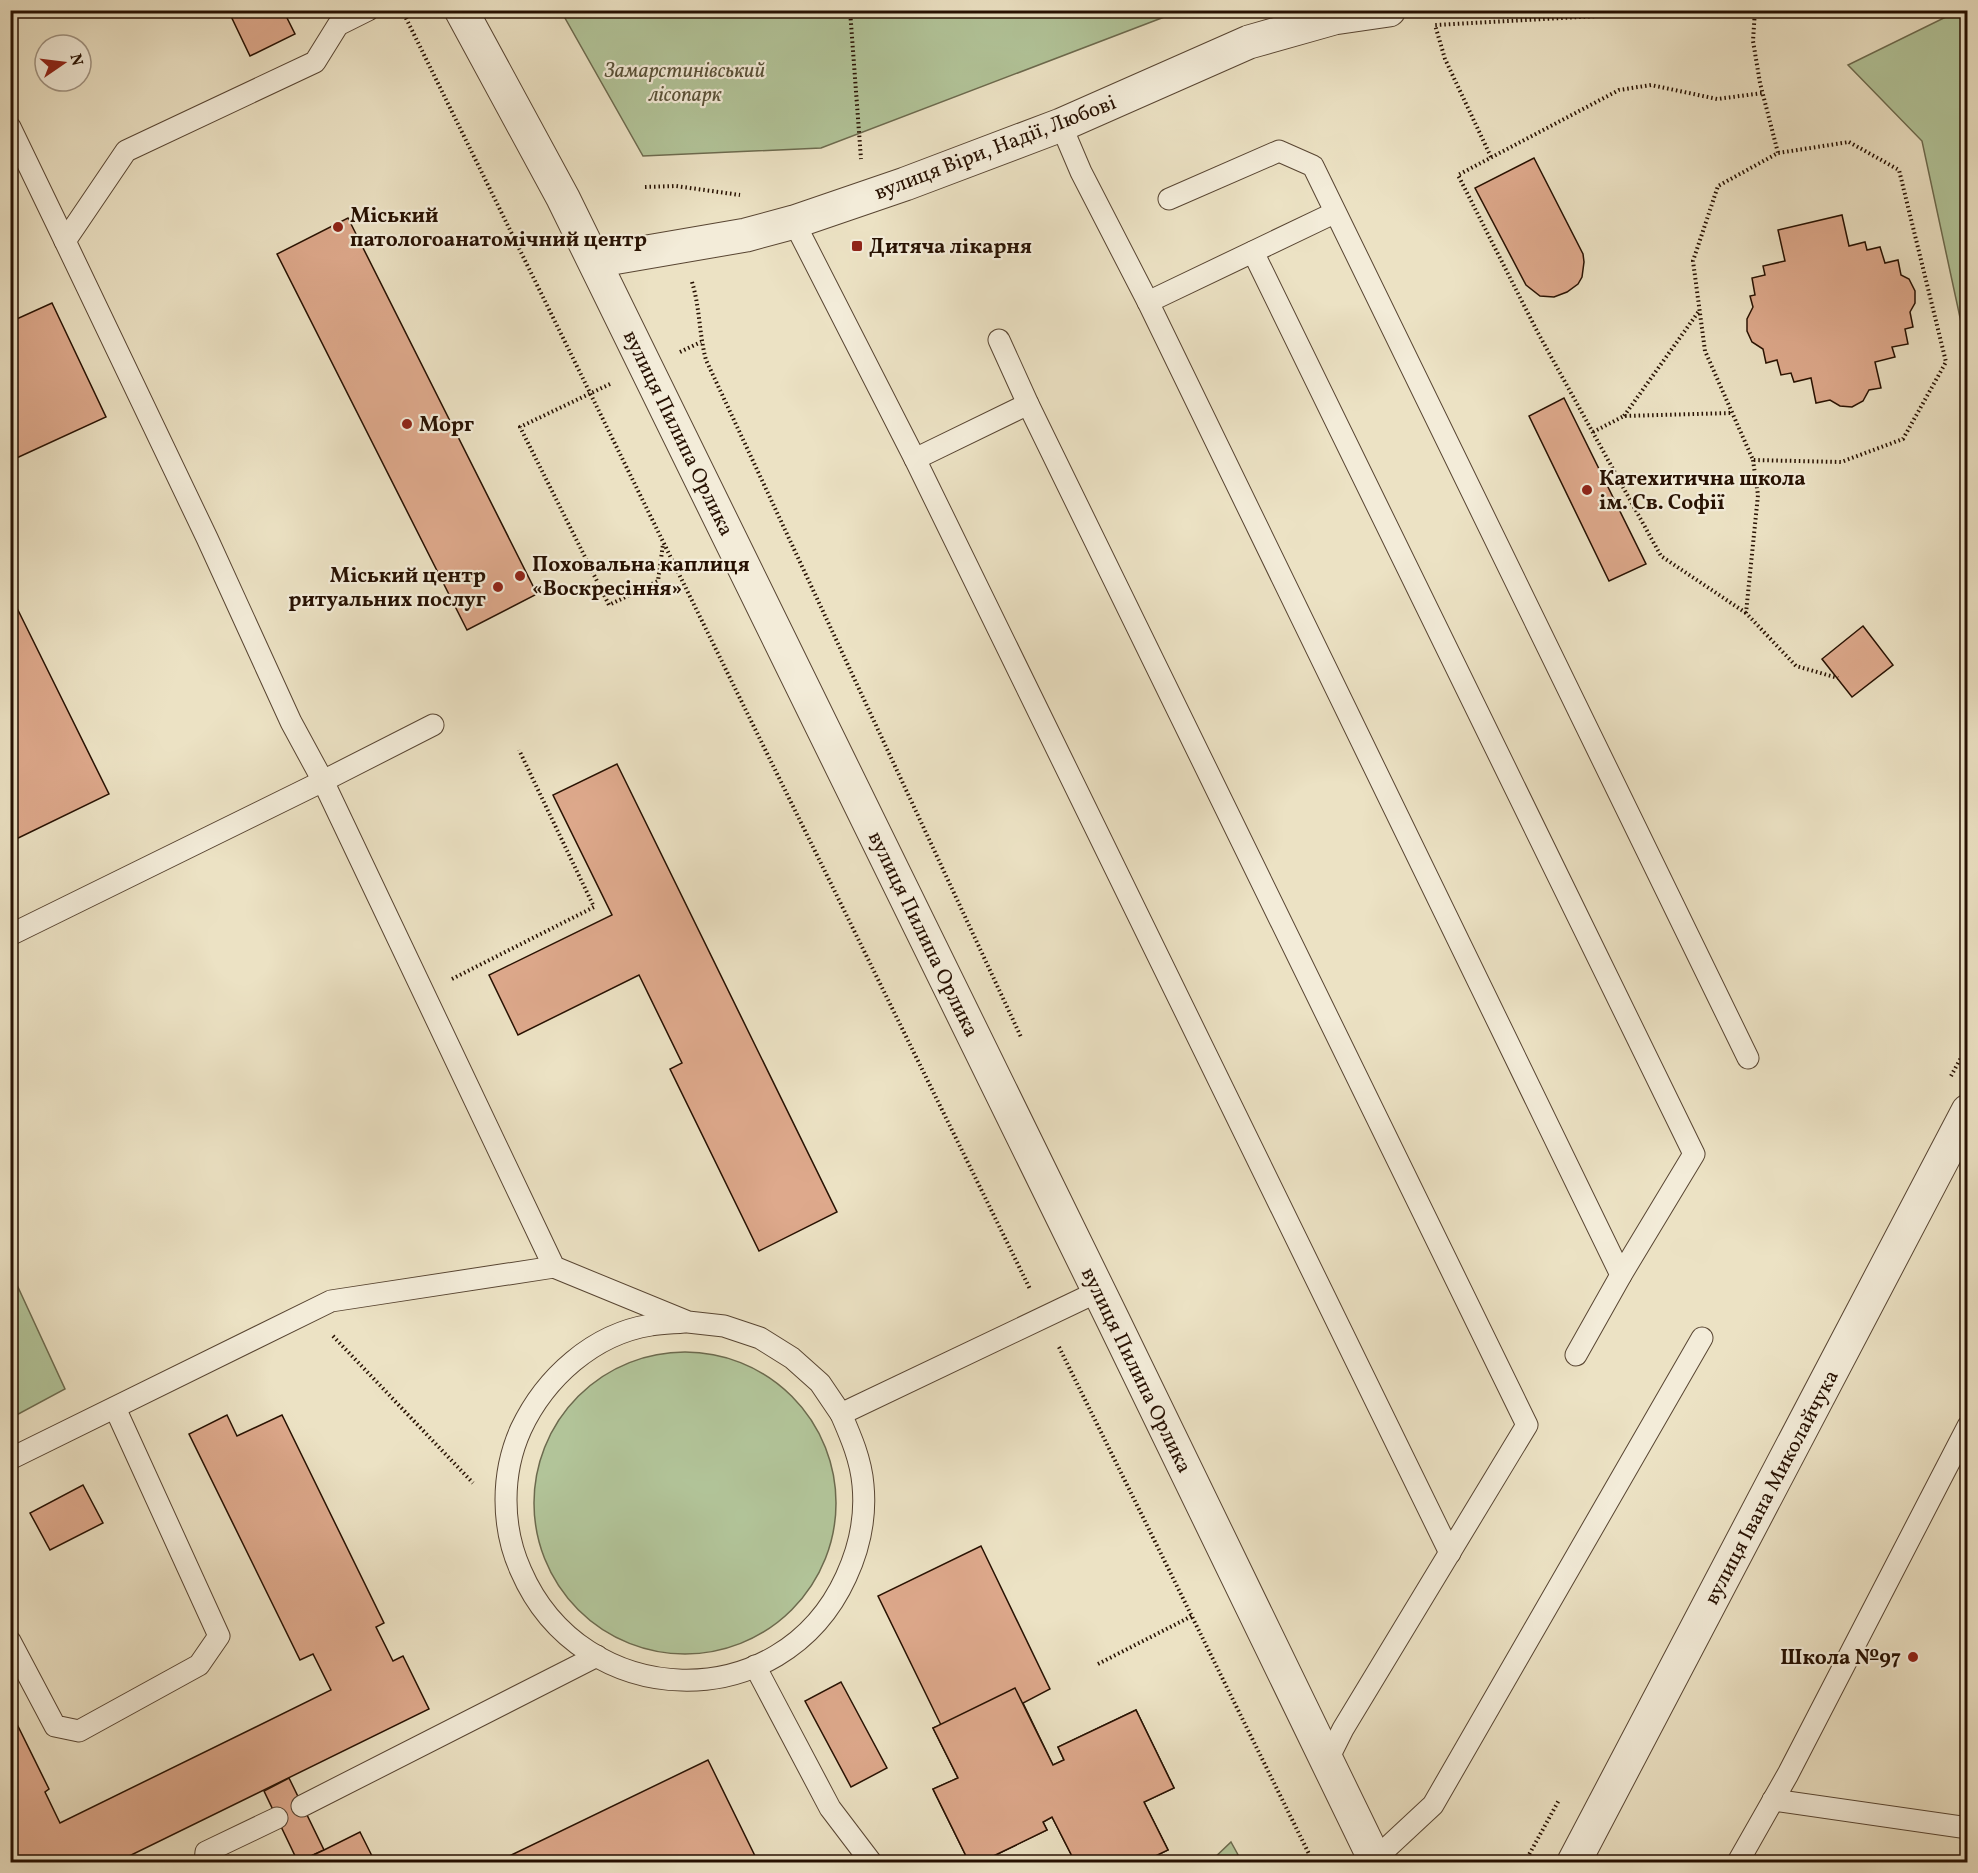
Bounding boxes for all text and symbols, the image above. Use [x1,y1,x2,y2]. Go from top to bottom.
north arrow [33,33,93,93]
text: N [64,52,88,69]
park label: Замарстинівський лісопарк [604,57,765,110]
street label: вулиця Віри, Надії, Любові [871,89,1121,208]
place label: Міський патологоанатомічний центр [350,202,647,255]
marker: Міський патологоанатомічний центр [331,220,345,234]
place label: Дитяча лікарня [869,233,1032,262]
marker: Дитяча лікарня [850,239,864,253]
street label: вулиця Пилипа Орлика [615,326,740,541]
place label: Морг [419,411,474,440]
marker: Морг [400,417,414,431]
place label: Катехитична школа ім. Св. Софії [1599,465,1806,518]
marker: Катехитична школа ім. Св. Софії [1580,483,1594,497]
place label: Поховальна каплиця «Воскресіння» [532,551,750,604]
place label: Міський центр ритуальних послуг [288,562,486,615]
marker: Поховальна каплиця «Воскресіння» [513,569,527,583]
marker: Міський центр ритуальних послуг [491,580,505,594]
street label: вулиця Пилипа Орлика [860,827,985,1042]
street label: вулиця Пилипа Орлика [1073,1263,1198,1478]
street label: вулиця Івана Миколайчука [1698,1365,1847,1610]
place label: Школа №97 [1780,1644,1901,1673]
marker: Школа №97 [1906,1650,1920,1664]

